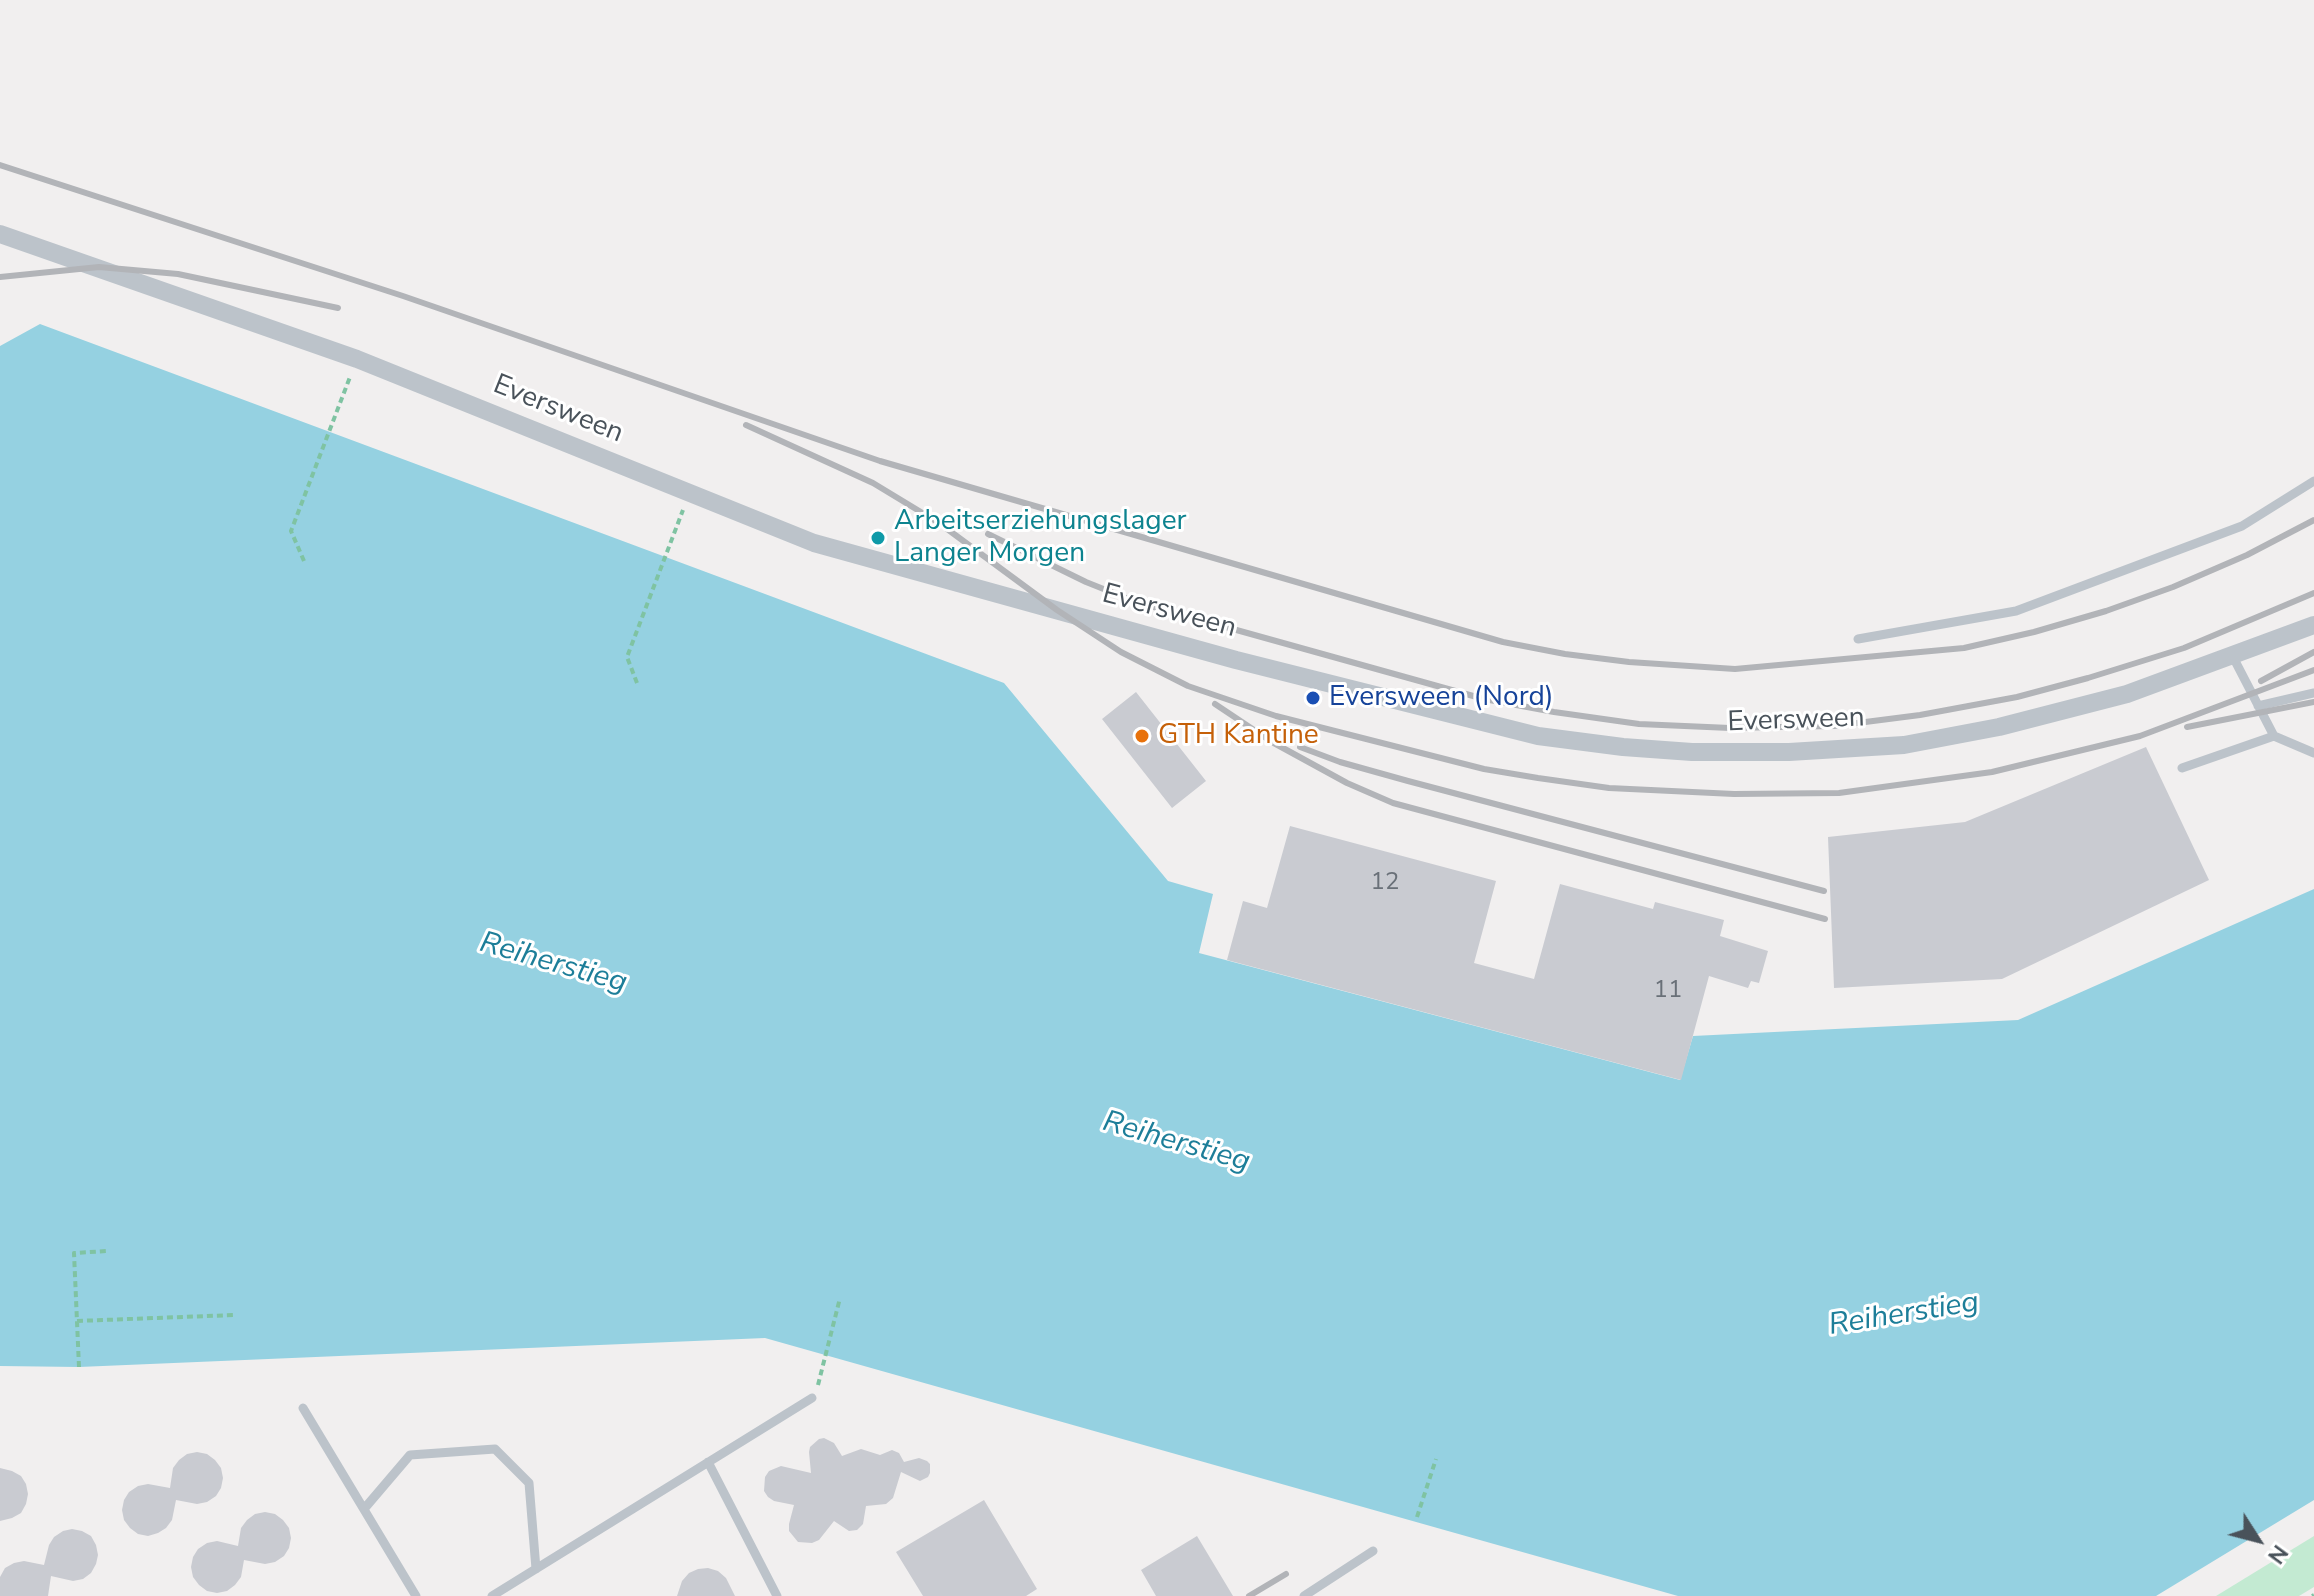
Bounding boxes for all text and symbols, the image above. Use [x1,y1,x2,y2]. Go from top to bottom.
street label: Eversween [488,369,628,451]
place label: Arbeitserziehungslager Langer Morgen [894,505,1187,571]
marker: Arbeitserziehungslager Langer Morgen [869,529,887,547]
street label: Eversween [1098,578,1240,646]
place label: Eversween (Nord) [1329,681,1554,715]
marker: Eversween (Nord) [1304,689,1322,707]
street label: Eversween [1727,702,1865,740]
place label: GTH Kantine [1158,719,1319,753]
marker: GTH Kantine [1133,727,1151,745]
house number: 12 [1371,869,1399,897]
water label: Reiherstieg [475,926,631,1002]
house number: 11 [1654,977,1682,1005]
water label: Reiherstieg [1098,1105,1254,1181]
water label: Reiherstieg [1826,1285,1982,1345]
north arrow [2218,1500,2298,1580]
text: N [2260,1539,2294,1570]

